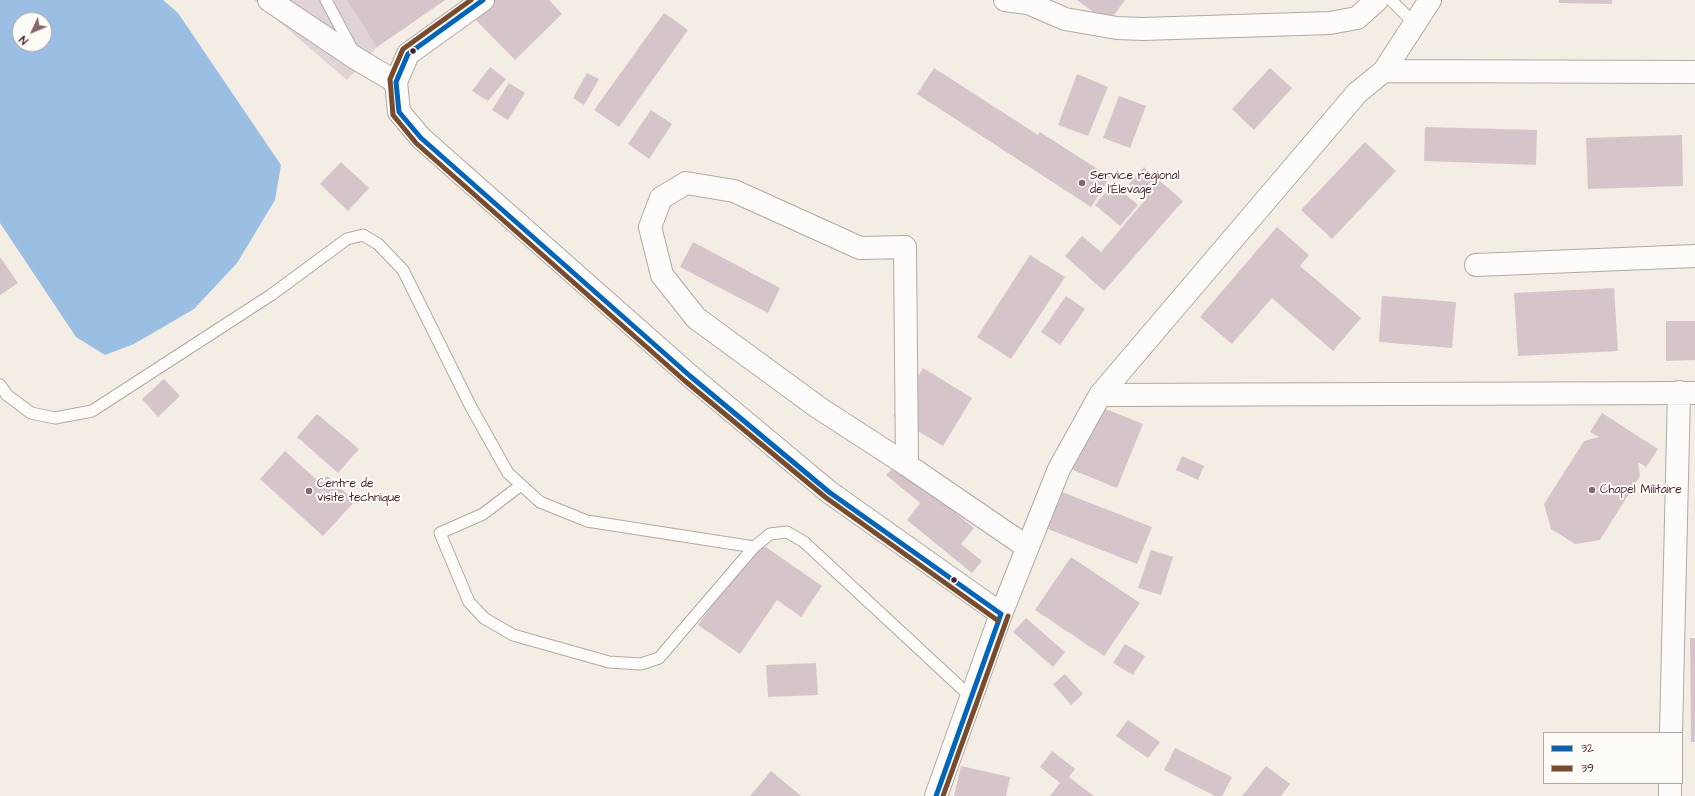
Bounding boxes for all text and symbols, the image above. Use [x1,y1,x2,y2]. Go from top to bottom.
north arrow [12,12,52,52]
text: N [16,32,32,48]
unlabelled marker [408,46,418,56]
place label: Service régional de l'Élevage [1090,169,1180,197]
marker: Service régional de l'Élevage [1077,178,1087,188]
place label: Centre de visite technique [317,477,400,505]
place label: Chapel Militaire [1600,483,1682,497]
marker: Chapel Militaire [1587,485,1597,495]
marker: Centre de visite technique [304,486,314,496]
unlabelled marker [949,575,959,585]
legend [1543,732,1683,784]
text: 32 [1581,740,1594,757]
text: 39 [1581,760,1594,777]

